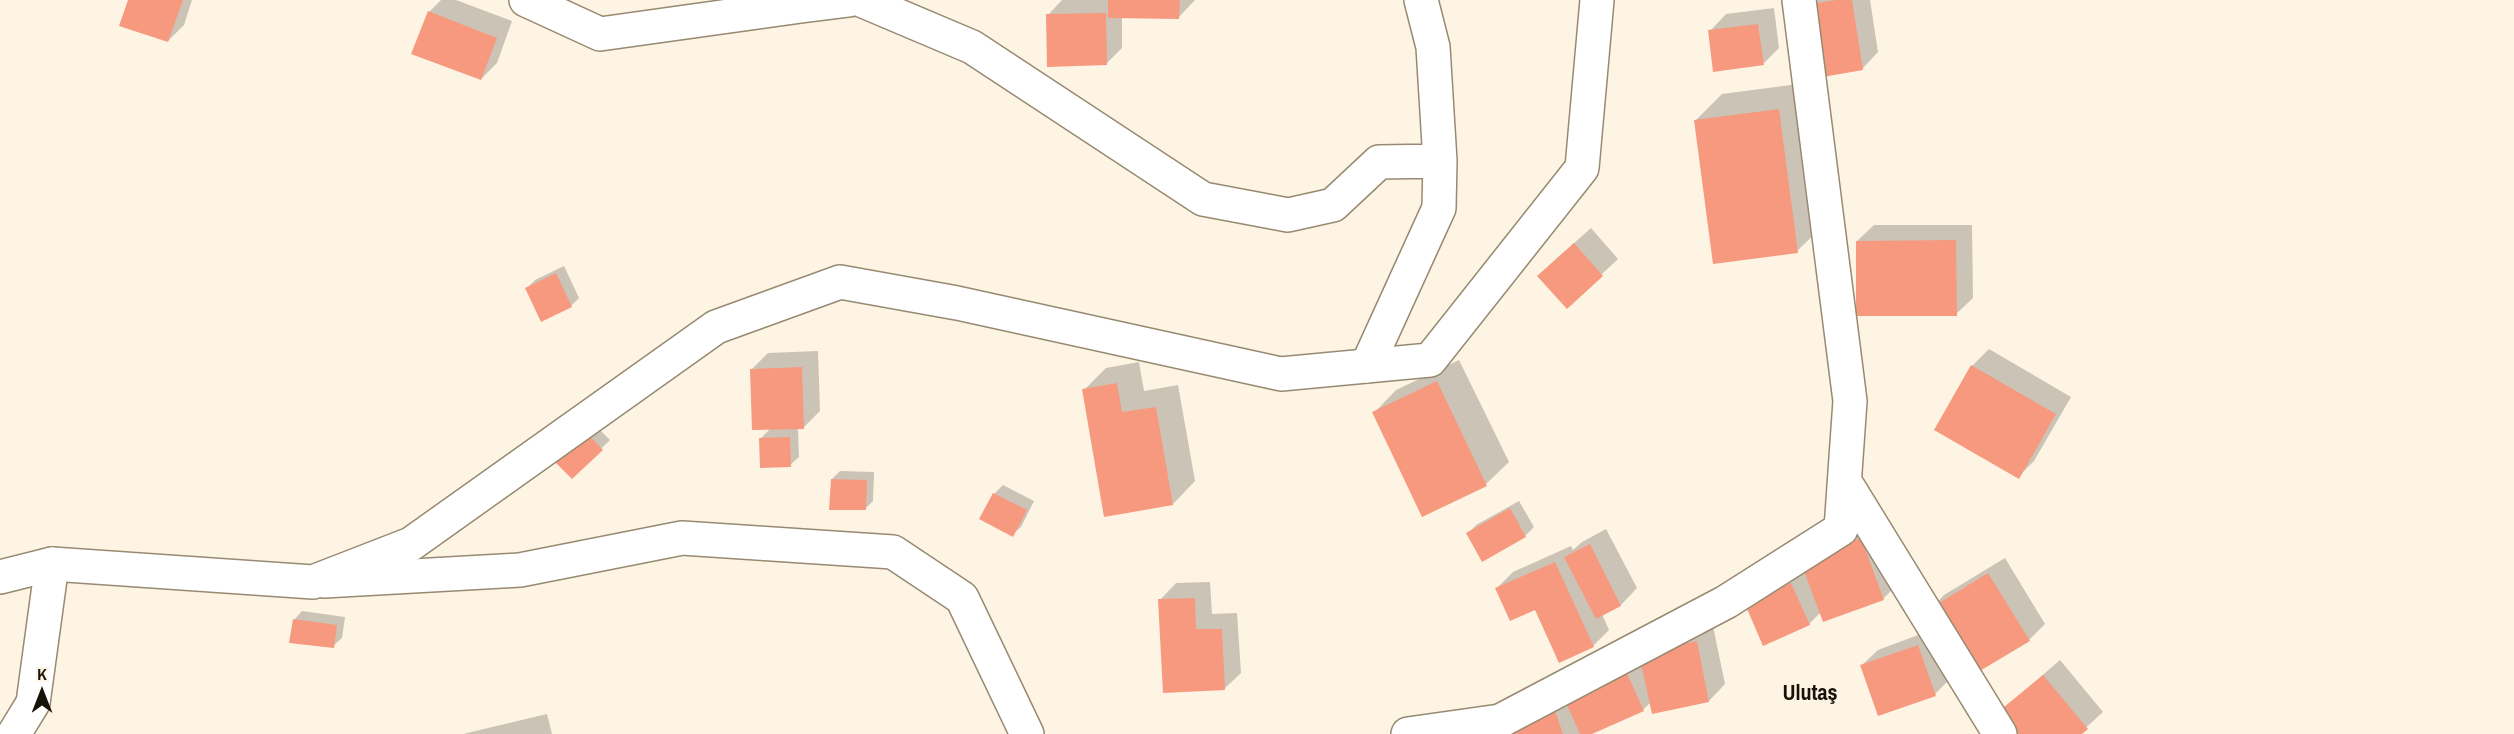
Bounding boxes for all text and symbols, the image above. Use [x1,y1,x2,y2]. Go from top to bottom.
north arrow [12,662,72,722]
text: K [37,663,47,685]
district label: Ulutaş [1782,681,1838,707]

